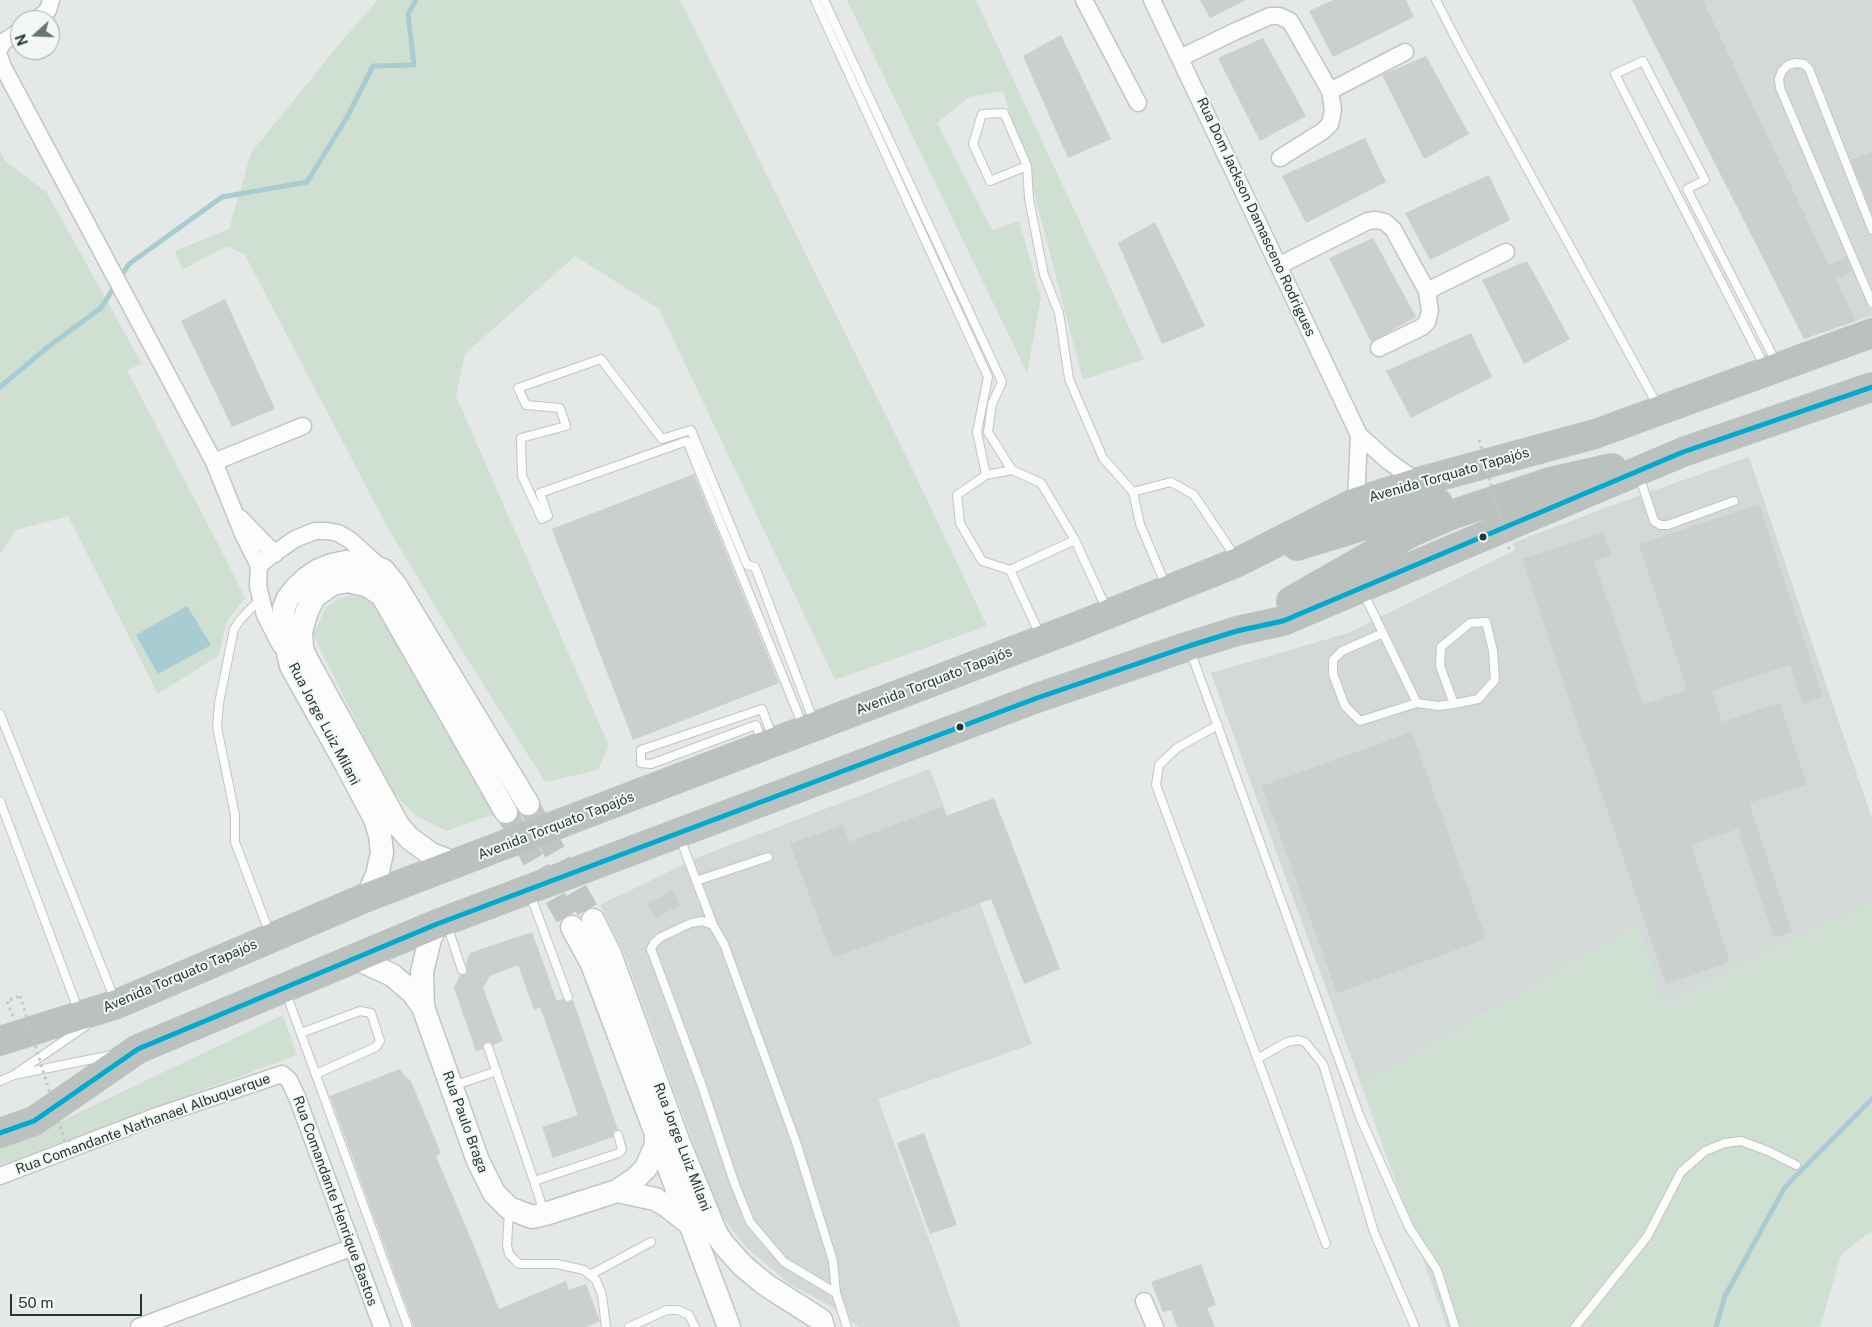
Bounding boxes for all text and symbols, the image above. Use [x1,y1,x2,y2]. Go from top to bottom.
north arrow [10,10,60,60]
text: N [12,32,31,48]
street label: Rua Dom Jackson Damasceno Rodrigues [1193,95,1319,339]
street label: Avenida Torquato Tapajós [1367,444,1531,506]
unlabelled marker [1478,532,1488,542]
street label: Avenida Torquato Tapajós [854,643,1014,719]
street label: Rua Jorge Luiz Milani [285,660,363,788]
unlabelled marker [955,722,965,732]
street label: Avenida Torquato Tapajós [476,788,636,864]
street label: Avenida Torquato Tapajós [100,936,260,1016]
street label: Rua Paulo Braga [439,1069,491,1175]
street label: Rua Comandante Nathanael Albuquerque [13,1070,273,1178]
street label: Rua Jorge Luiz Milani [650,1080,714,1214]
street label: Rua Comandante Henrique Bastos [289,1094,381,1308]
scale bar [12,1284,145,1316]
text: 50 m [18,1294,53,1311]

